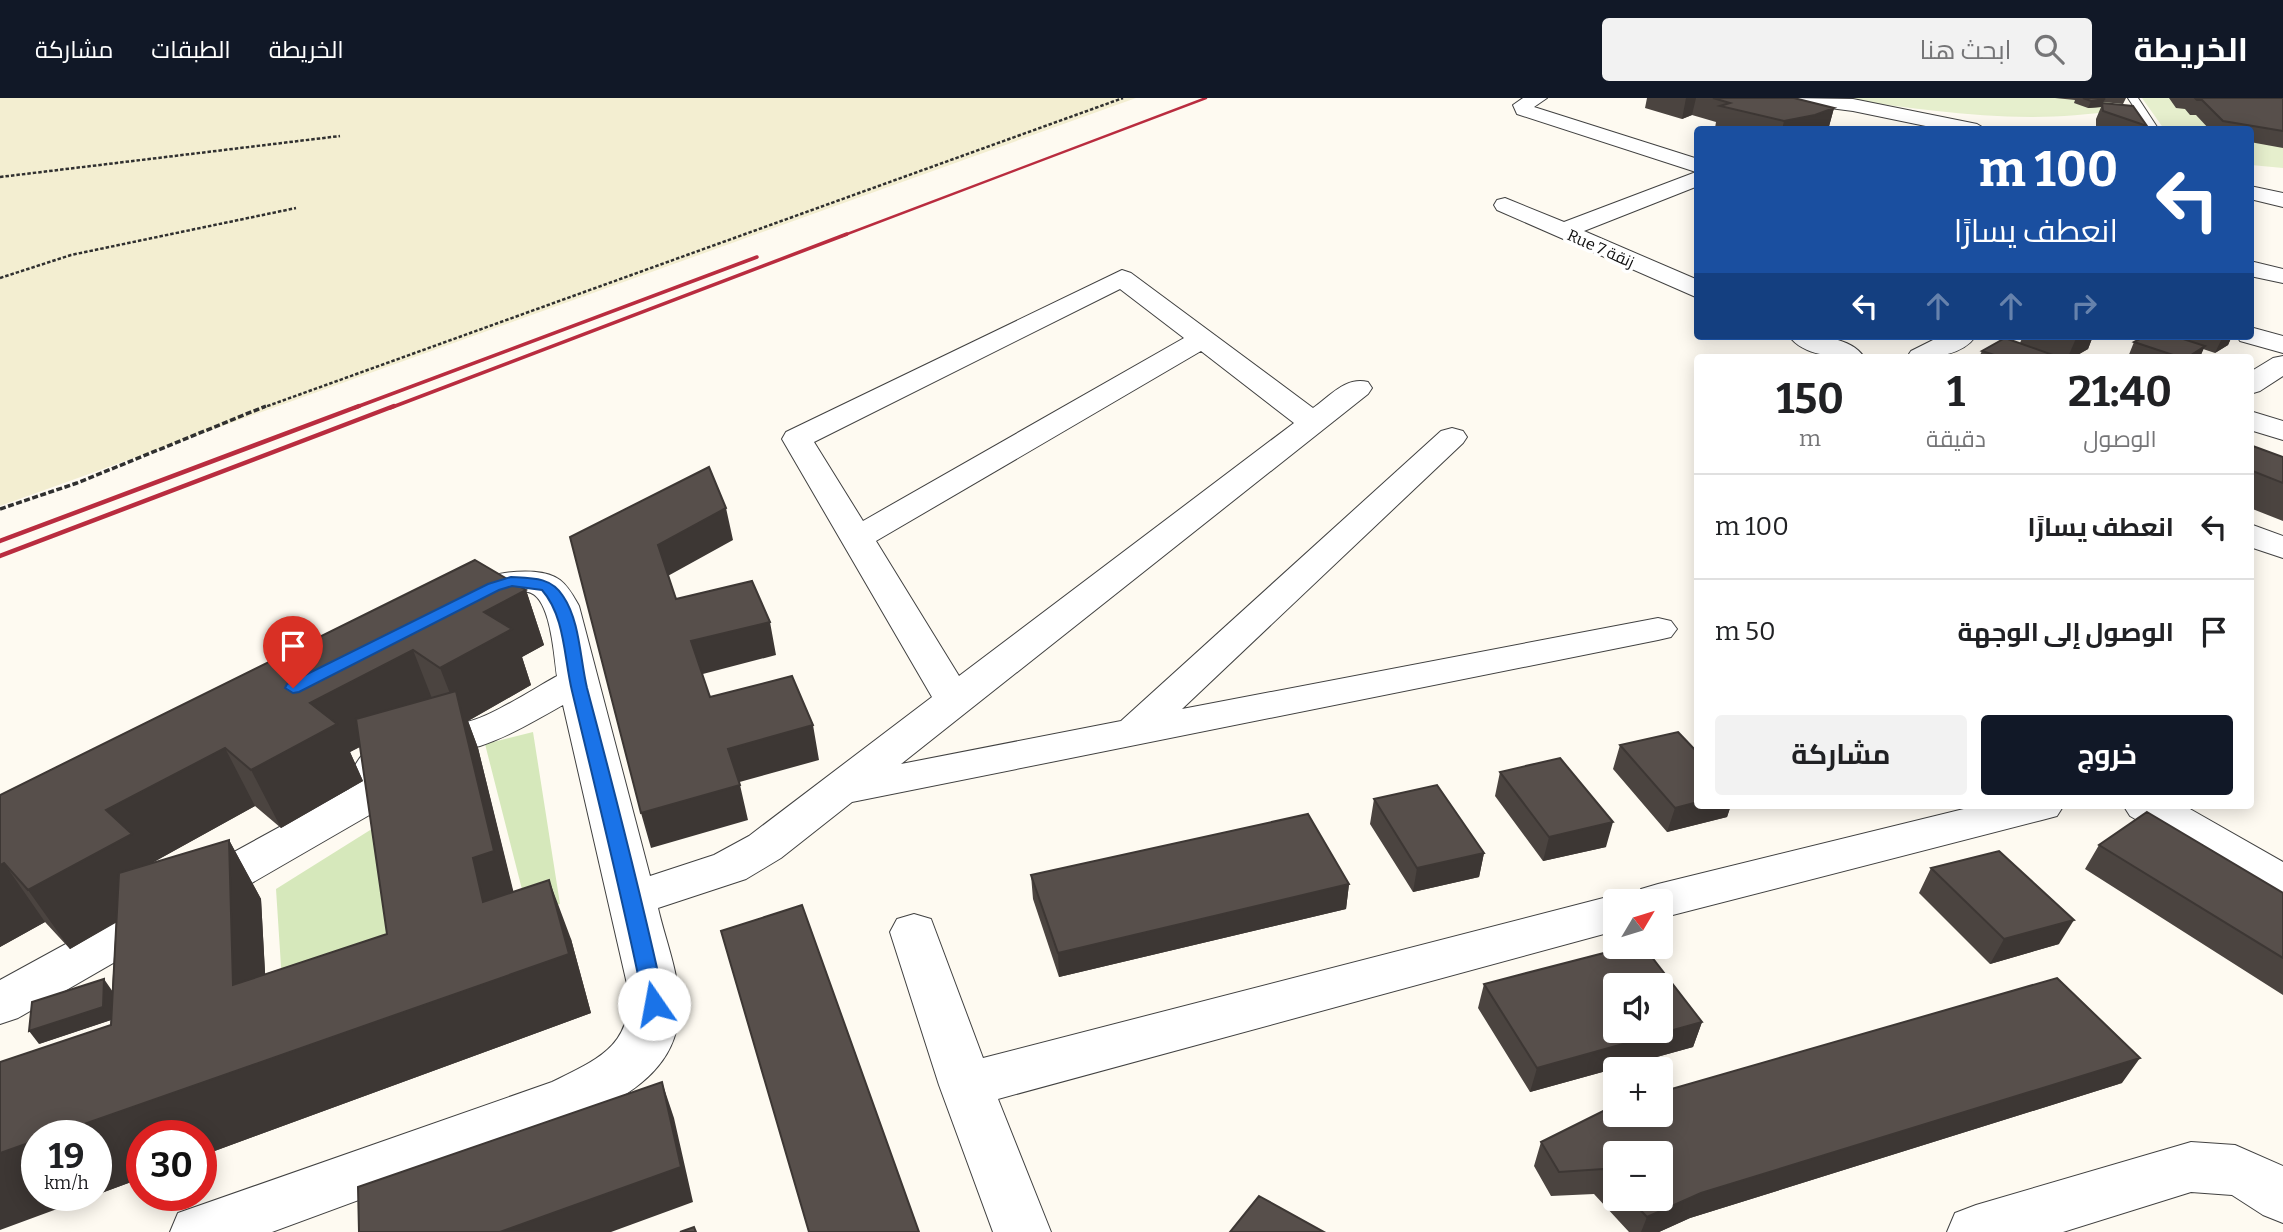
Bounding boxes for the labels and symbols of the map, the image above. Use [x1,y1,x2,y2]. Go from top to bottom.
street label: Rue 7 زنقة [1564,225,1637,272]
pin [263,616,323,688]
north arrow [1603,889,1673,959]
position arrow [617,967,691,1041]
speed limit sign: 30 [126,1120,217,1211]

